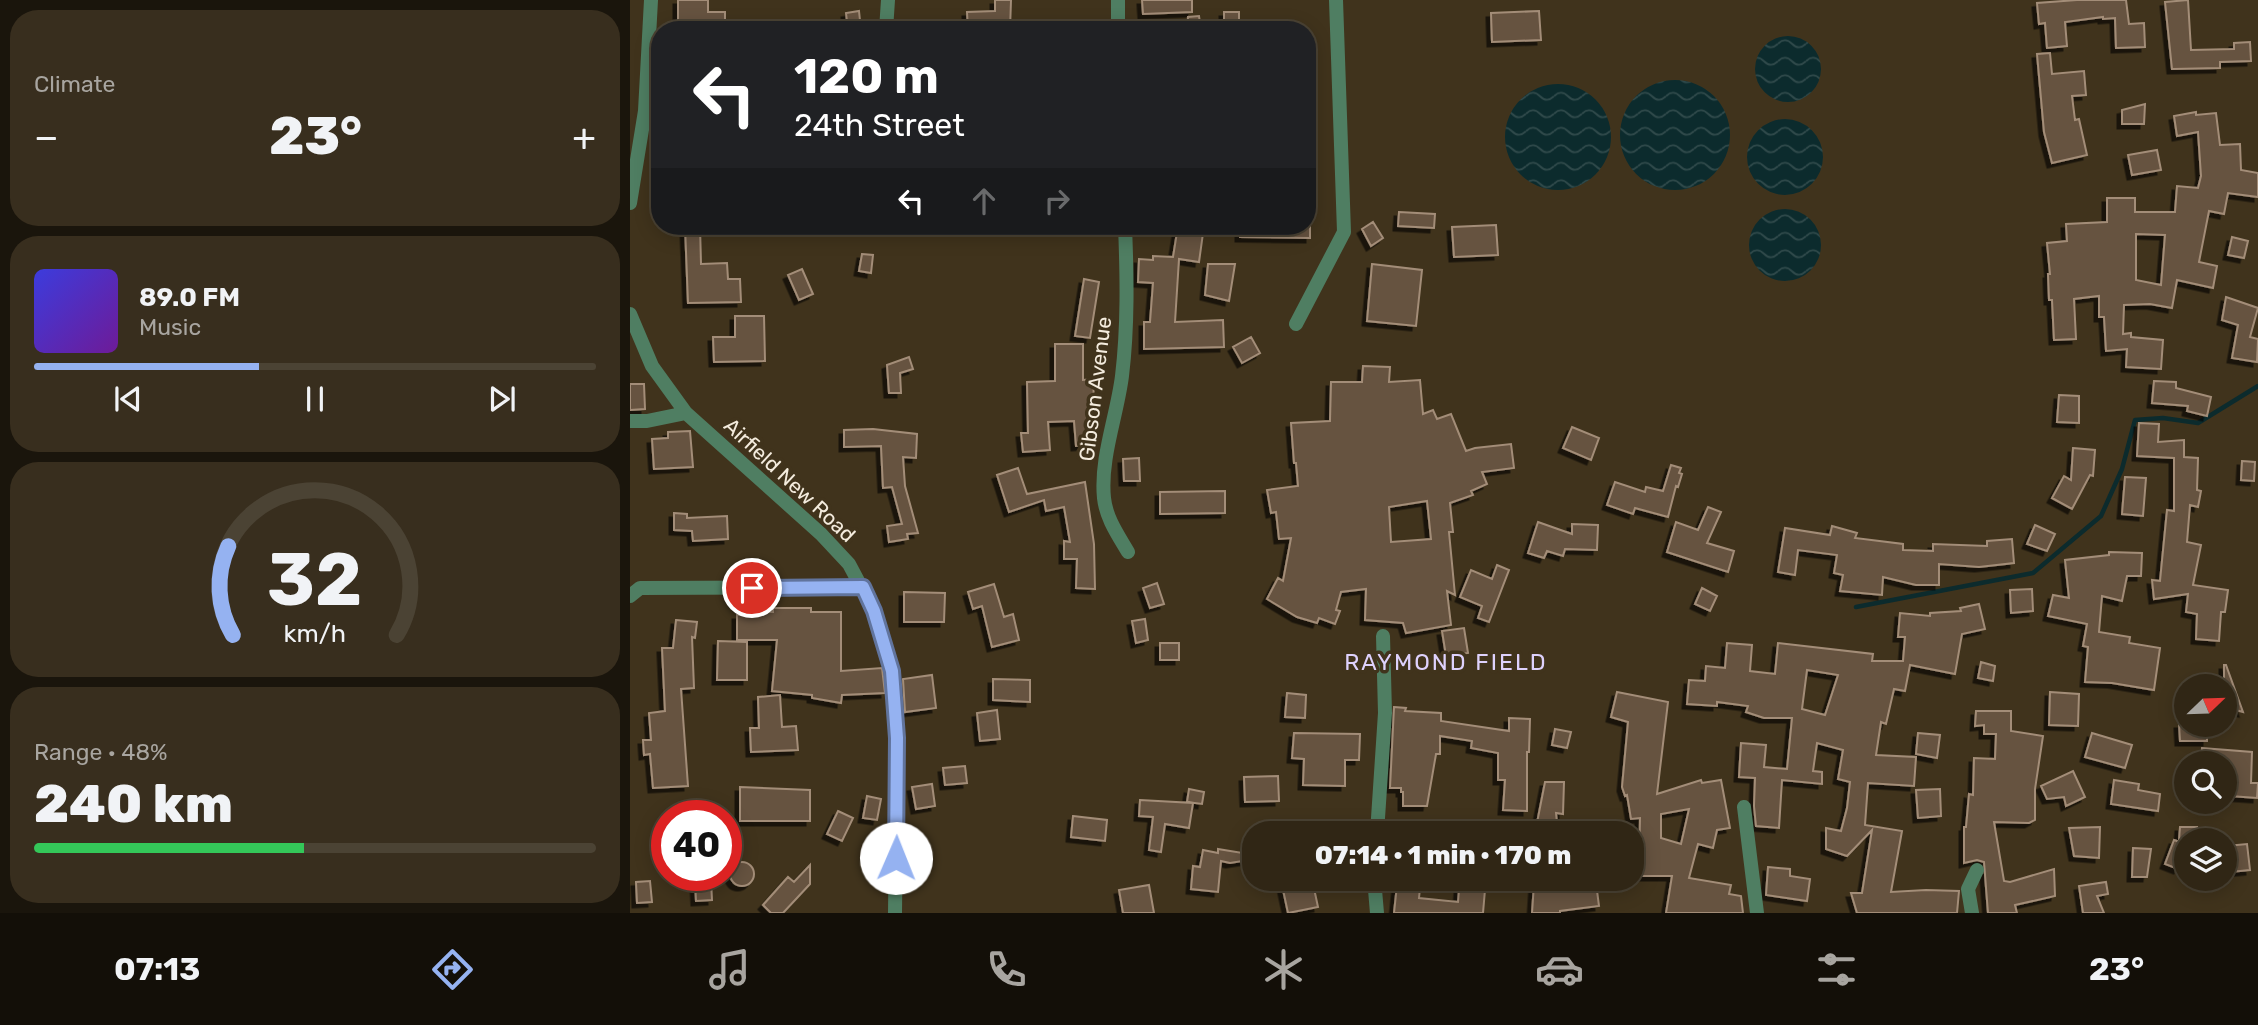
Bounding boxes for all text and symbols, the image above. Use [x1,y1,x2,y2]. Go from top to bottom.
text: 120 m [794,47,939,105]
icon: left [679,49,770,140]
text: Climate [34,70,115,98]
text: 23° [269,105,362,167]
text: 24th Street [794,106,965,144]
text: − [34,114,59,160]
text: + [572,114,596,160]
icon: left [892,182,930,220]
icon: ahead [965,182,1003,220]
icon: right [1038,182,1076,220]
text: 89.0 FM [139,282,240,313]
text: Music [139,313,201,341]
street label: Gibson Avenue [1074,315,1116,463]
icon: previous [109,380,147,418]
icon: pause [296,380,334,418]
icon: next [483,380,521,418]
street label: Airfield New Road [719,413,861,547]
text: 32 [267,538,363,624]
pin [722,558,782,618]
icon: arrive [733,569,771,607]
text: km/h [284,619,346,648]
district label: RAYMOND FIELD [1344,648,1548,676]
north arrow [2174,674,2236,737]
map controls [2174,674,2237,891]
text: Range · 48% [34,738,168,766]
button: search [2174,751,2237,814]
text: 240 km [34,773,233,835]
speed limit sign: 40 [651,800,742,891]
position arrow [859,821,933,895]
button: layers [2174,828,2237,891]
text: 07:14 · 1 min · 170 m [1315,840,1571,871]
icon: directions [428,945,477,994]
icon: music [705,945,754,994]
icon: phone [982,945,1031,994]
icon: climate [1259,945,1308,994]
icon: car [1535,945,1584,994]
icon: filters [1812,945,1861,994]
text: 07:13 [114,950,200,988]
text: 23° [2089,950,2144,988]

